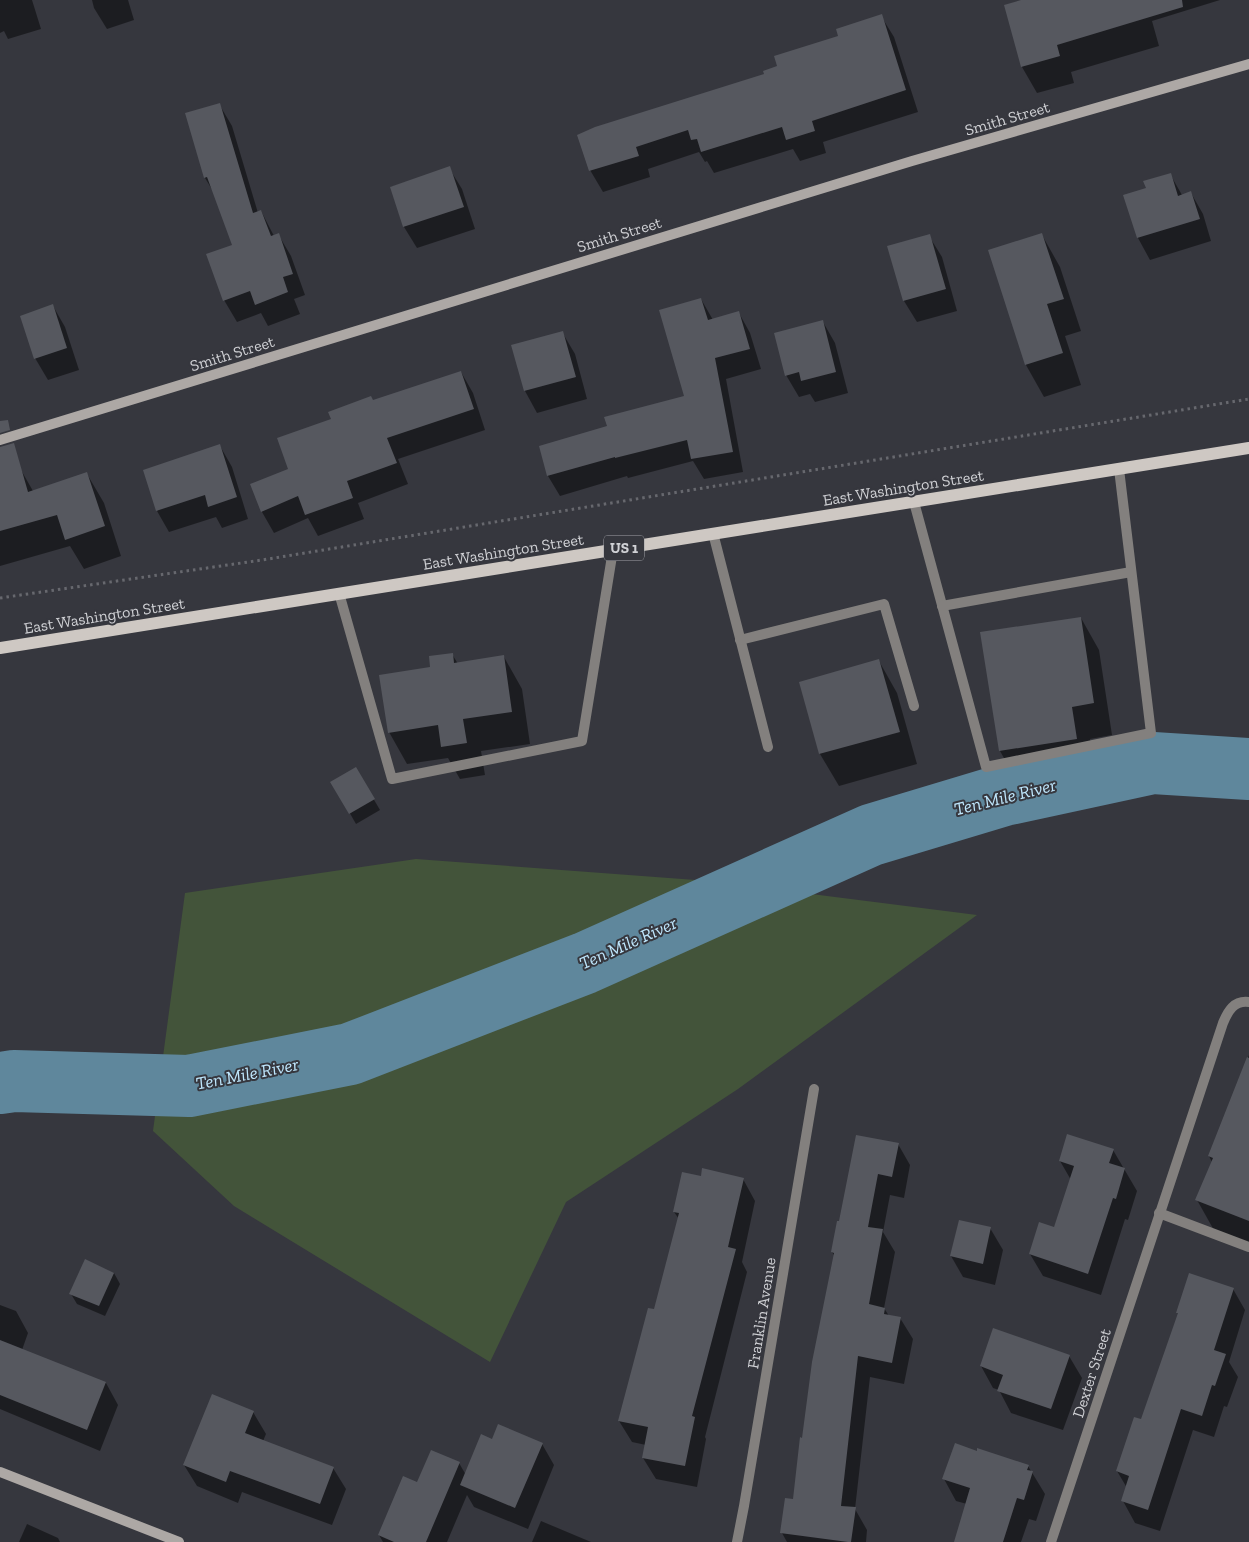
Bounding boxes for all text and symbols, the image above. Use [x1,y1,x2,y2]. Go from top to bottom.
street label: Smith Street [963,97,1052,140]
street label: Smith Street [575,213,664,256]
street label: Smith Street [188,332,277,375]
street label: East Washington Street [821,465,985,510]
street label: East Washington Street [421,529,585,574]
road number: US 1 [604,536,644,560]
street label: East Washington Street [22,593,186,638]
water label: Ten Mile River [952,774,1059,820]
water label: Ten Mile River [576,911,681,974]
water label: Ten Mile River [194,1053,301,1095]
street label: Franklin Avenue [743,1256,780,1370]
street label: Dexter Street [1068,1326,1115,1420]

